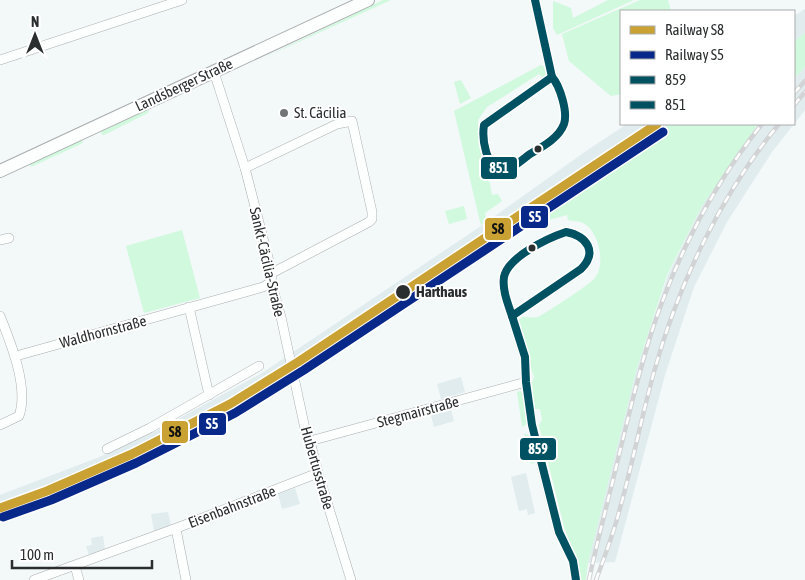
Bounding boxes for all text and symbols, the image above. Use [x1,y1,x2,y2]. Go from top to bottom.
north arrow [10,10,60,60]
legend [620,10,795,125]
text: N [31,14,39,30]
text: Railway S8 [665,21,724,38]
text: Railway S5 [665,46,724,63]
street label: Landsberger Straße [132,54,235,115]
text: 859 [665,71,686,88]
text: 851 [665,96,686,113]
place label: St. Cäcilia [294,104,346,121]
marker: St. Cäcilia [278,107,290,119]
unlabelled marker [533,144,543,154]
line badge: 851 [480,156,518,180]
text: 851 [489,160,509,176]
line badge: S5 [520,205,549,229]
street label: Sankt-Cäcilia-Straße [247,206,288,318]
text: S5 [529,209,542,225]
line badge: S8 [484,217,512,241]
text: S8 [492,221,505,237]
unlabelled marker [527,243,537,253]
marker: Harthaus [394,283,412,301]
place label: Harthaus [416,283,468,300]
street label: Waldhornstraße [58,312,148,351]
street label: Stegmairstraße [375,392,461,431]
line badge: S5 [198,412,227,436]
text: S5 [206,416,219,432]
line badge: S8 [161,420,189,444]
text: S8 [169,424,182,440]
street label: Hubertusstraße [298,424,337,512]
line badge: 859 [519,437,557,461]
text: 859 [528,441,548,457]
street label: Eisenbahnstraße [186,482,278,531]
scale bar [12,538,152,570]
text: 100 m [20,546,54,563]

